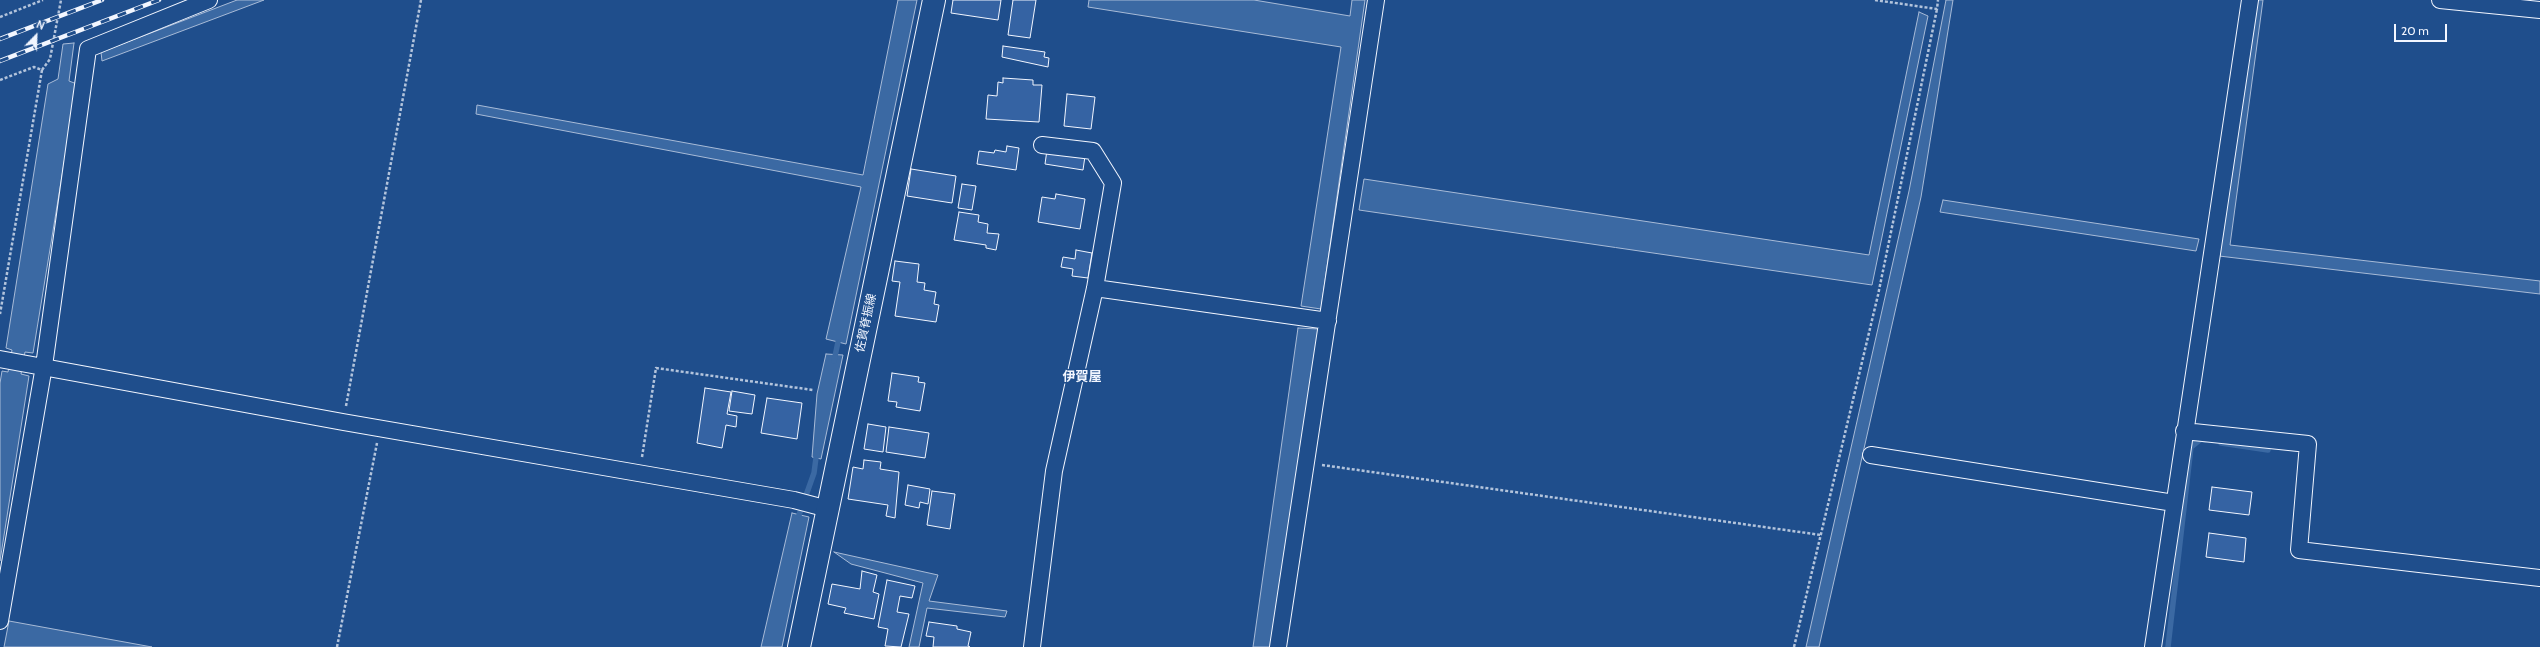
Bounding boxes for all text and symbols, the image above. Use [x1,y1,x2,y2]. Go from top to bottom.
north arrow [16,16,56,56]
scale bar [2396,16,2449,42]
text: N [34,17,47,33]
text: 20 m [2401,23,2429,38]
street label: 佐賀脊振線 [853,292,879,354]
district label: 伊賀屋 [1063,369,1101,385]

